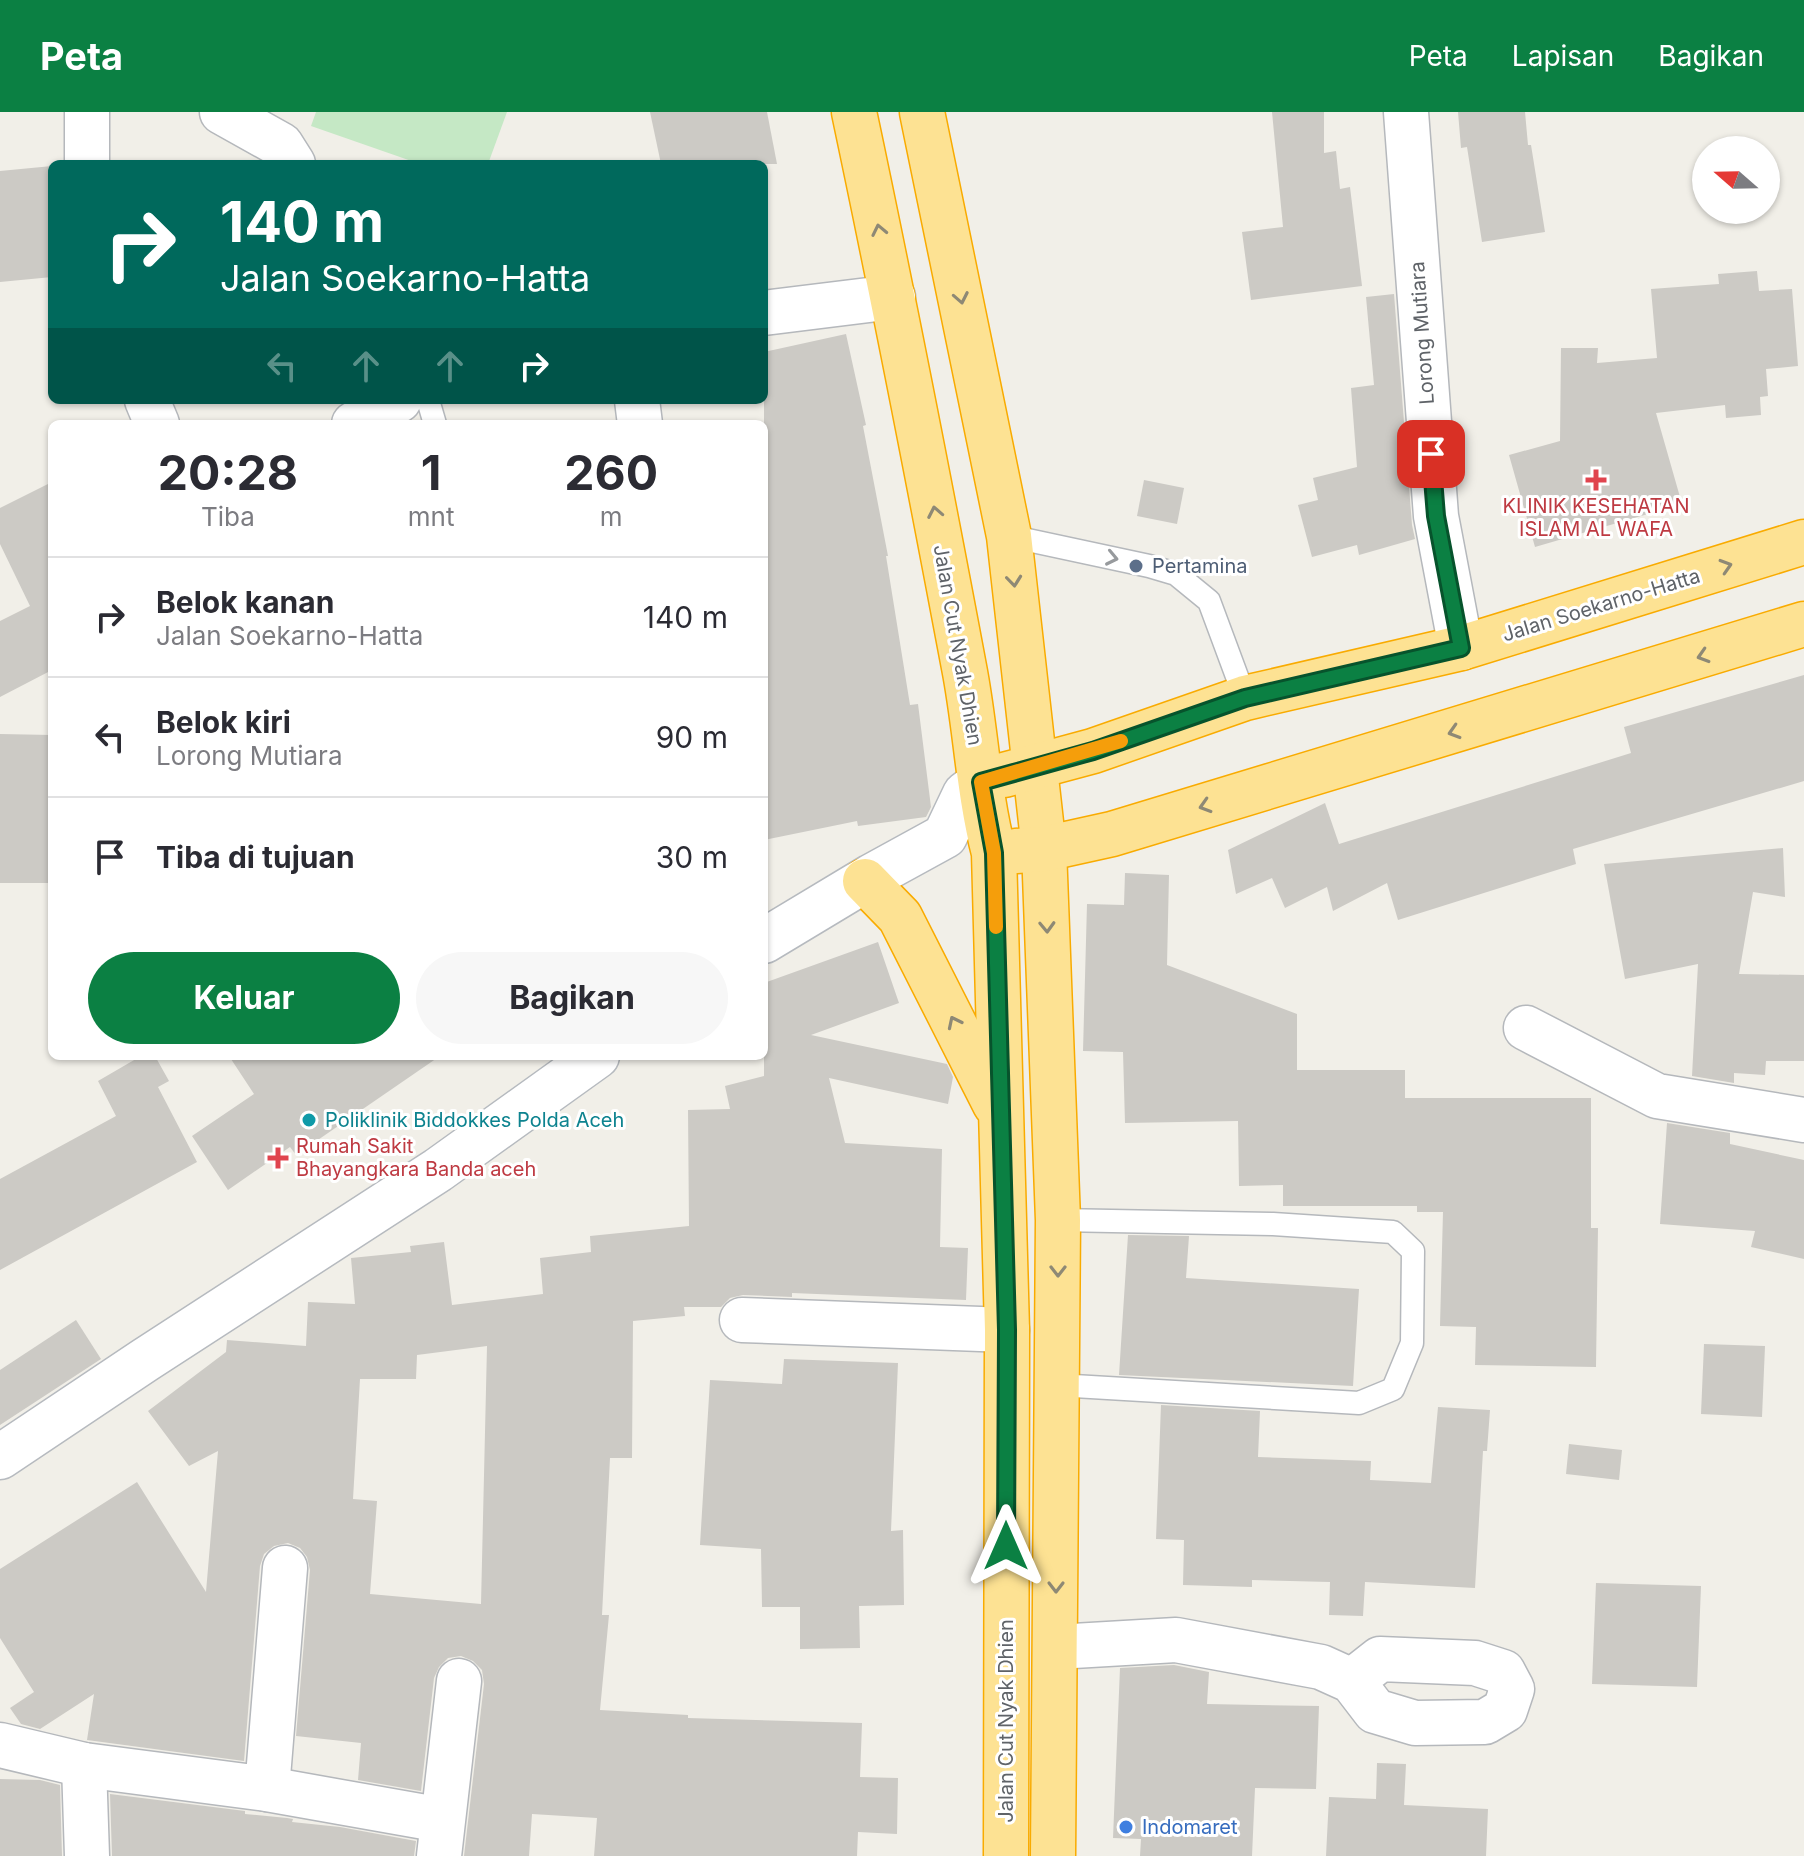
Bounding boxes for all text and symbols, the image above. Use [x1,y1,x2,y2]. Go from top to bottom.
text: Peta [40,33,123,79]
text: Peta [1409,39,1468,73]
text: Lapisan [1512,39,1614,73]
text: Bagikan [1658,39,1764,73]
north arrow [1692,136,1780,224]
map controls [1692,136,1780,224]
text: 140 m [220,188,384,256]
icon: right [88,192,192,296]
one-way arrow [871,223,888,237]
text: Jalan Soekarno-Hatta [220,256,590,300]
street label: Lorong Mutiara [1405,261,1439,405]
one-way arrow [952,291,969,305]
icon: left [260,344,304,388]
icon: ahead [344,344,388,388]
icon: ahead [428,344,472,388]
icon: right [512,344,556,388]
pin [1397,420,1465,488]
icon: arrive [1409,432,1453,476]
text: 20:28 [158,443,298,502]
text: 1 [421,443,442,502]
text: 260 [564,443,658,502]
marker: KLINIK KESEHATAN ISLAM AL WAFA [1585,469,1607,491]
place label: KLINIK KESEHATAN ISLAM AL WAFA [1503,494,1689,541]
text: Tiba [201,501,255,532]
text: mnt [408,501,454,532]
text: m [600,501,623,532]
one-way arrow [927,505,944,519]
street label: Jalan Cut Nyak Dhien [929,543,987,747]
one-way arrow [1105,549,1119,566]
place label: Pertamina [1152,554,1247,578]
marker: Pertamina [1127,557,1145,575]
one-way arrow [1719,559,1733,575]
street label: Jalan Soekarno-Hatta [1499,563,1703,647]
one-way arrow [1005,575,1022,588]
text: Belok kanan [156,584,334,620]
icon: right [88,595,132,639]
text: 140 m [643,599,728,635]
text: Jalan Soekarno-Hatta [156,620,423,651]
one-way arrow [1696,647,1710,663]
text: Belok kiri [156,704,291,740]
icon: left [88,715,132,759]
text: 90 m [656,719,728,755]
one-way arrow [1448,723,1462,739]
text: Lorong Mutiara [156,740,343,771]
one-way arrow [1199,797,1212,813]
icon: arrive [88,835,132,879]
text: Tiba di tujuan [156,839,355,875]
text: 30 m [656,839,728,875]
one-way arrow [1038,921,1055,934]
button: Keluar [88,952,400,1044]
button: Bagikan [416,952,728,1044]
one-way arrow [949,1016,964,1031]
place label: Poliklinik Biddokkes Polda Aceh [325,1108,624,1132]
marker: Poliklinik Biddokkes Polda Aceh [300,1111,318,1129]
place label: Rumah Sakit Bhayangkara Banda aceh [296,1134,536,1181]
marker: Rumah Sakit Bhayangkara Banda aceh [267,1147,289,1169]
one-way arrow [1049,1265,1067,1278]
position arrow [964,1504,1048,1588]
one-way arrow [1048,1581,1065,1594]
street label: Jalan Cut Nyak Dhien [994,1619,1018,1823]
place label: Indomaret [1142,1815,1238,1839]
marker: Indomaret [1117,1818,1135,1836]

